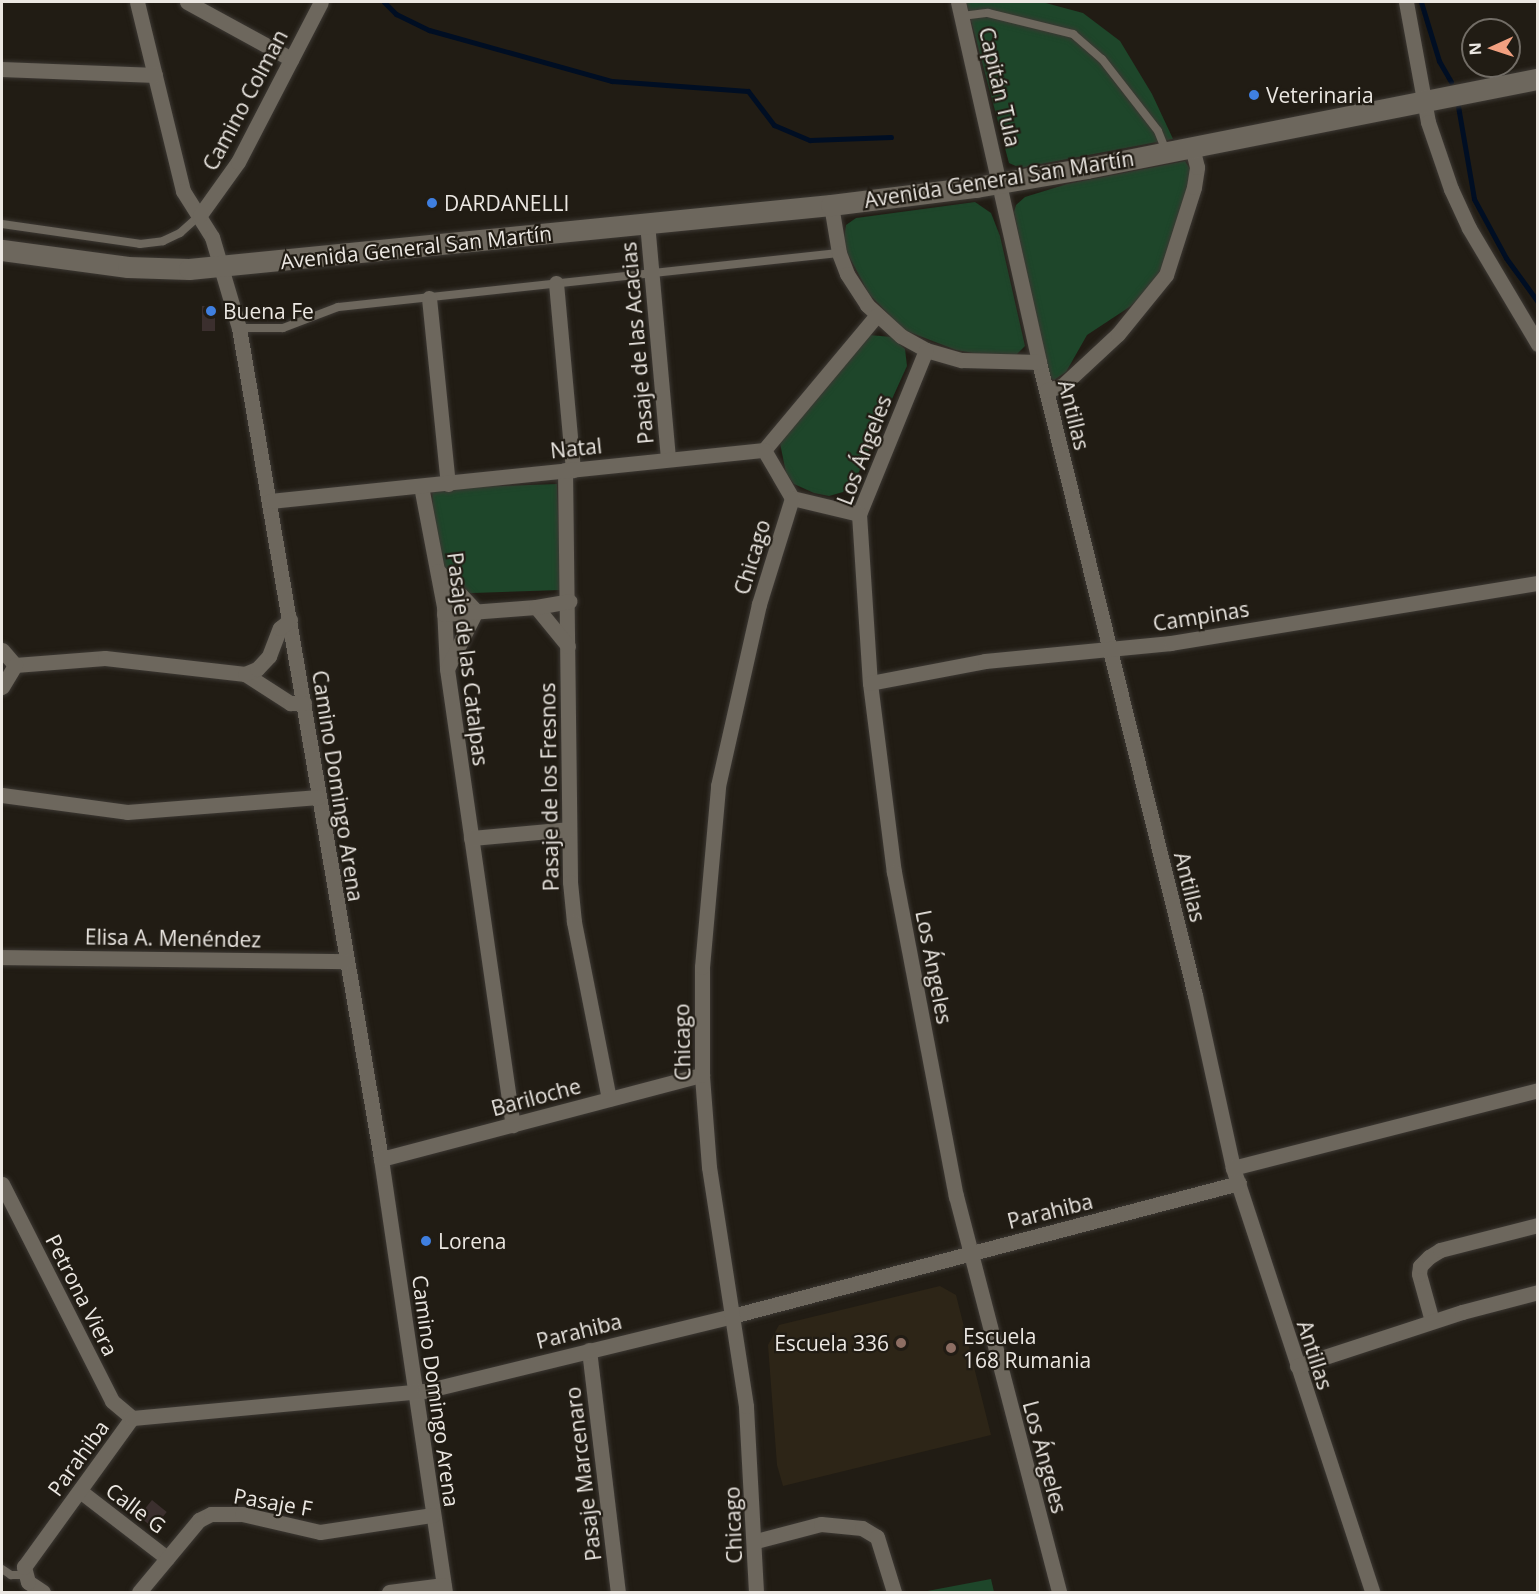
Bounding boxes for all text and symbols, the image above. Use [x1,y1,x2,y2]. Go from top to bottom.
north arrow [1461,18,1521,78]
street label: Camino Colman [197,25,293,175]
street label: Capitán Tula [974,25,1026,149]
text: N [1464,42,1486,56]
place label: Veterinaria [1266,82,1374,108]
marker: Veterinaria [1247,88,1261,102]
street label: Avenida General San Martín [862,145,1136,213]
place label: DARDANELLI [444,190,569,216]
marker: DARDANELLI [425,196,439,210]
street label: Avenida General San Martín [279,220,553,274]
street label: Pasaje de las Acacias [616,241,658,445]
place label: Buena Fe [223,298,314,324]
marker: Buena Fe [204,304,218,318]
street label: Antillas [1053,377,1095,453]
street label: Los Ángeles [832,392,896,508]
street label: Natal [549,433,603,463]
street label: Chicago [729,516,775,598]
street label: Pasaje de las Catalpas [442,551,494,767]
street label: Campinas [1151,596,1251,636]
street label: Camino Domingo Arena [307,669,369,903]
street label: Pasaje de los Fresnos [535,682,563,892]
street label: Antillas [1169,849,1211,925]
street label: Los Ángeles [911,908,957,1026]
street label: Elisa A. Menéndez [85,924,261,952]
street label: Chicago [669,1003,695,1081]
street label: Bariloche [488,1073,584,1121]
street label: Parahiba [1005,1188,1095,1234]
place label: Lorena [438,1228,507,1254]
street label: Petrona Viera [41,1230,123,1360]
marker: Lorena [419,1234,433,1248]
street label: Camino Domingo Arena [407,1273,465,1509]
street label: Parahiba [534,1308,624,1354]
street label: Antillas [1292,1317,1338,1393]
place label: Escuela 168 Rumania [963,1323,1091,1373]
place label: Escuela 336 [774,1330,889,1356]
marker: Escuela 336 [894,1336,908,1350]
marker: Escuela 168 Rumania [944,1341,958,1355]
street label: Pasaje Marcenaro [560,1385,606,1563]
street label: Los Ángeles [1018,1398,1072,1516]
street label: Parahiba [42,1415,114,1501]
street label: Calle G [101,1477,171,1539]
street label: Pasaje F [232,1483,314,1521]
street label: Chicago [719,1486,747,1564]

